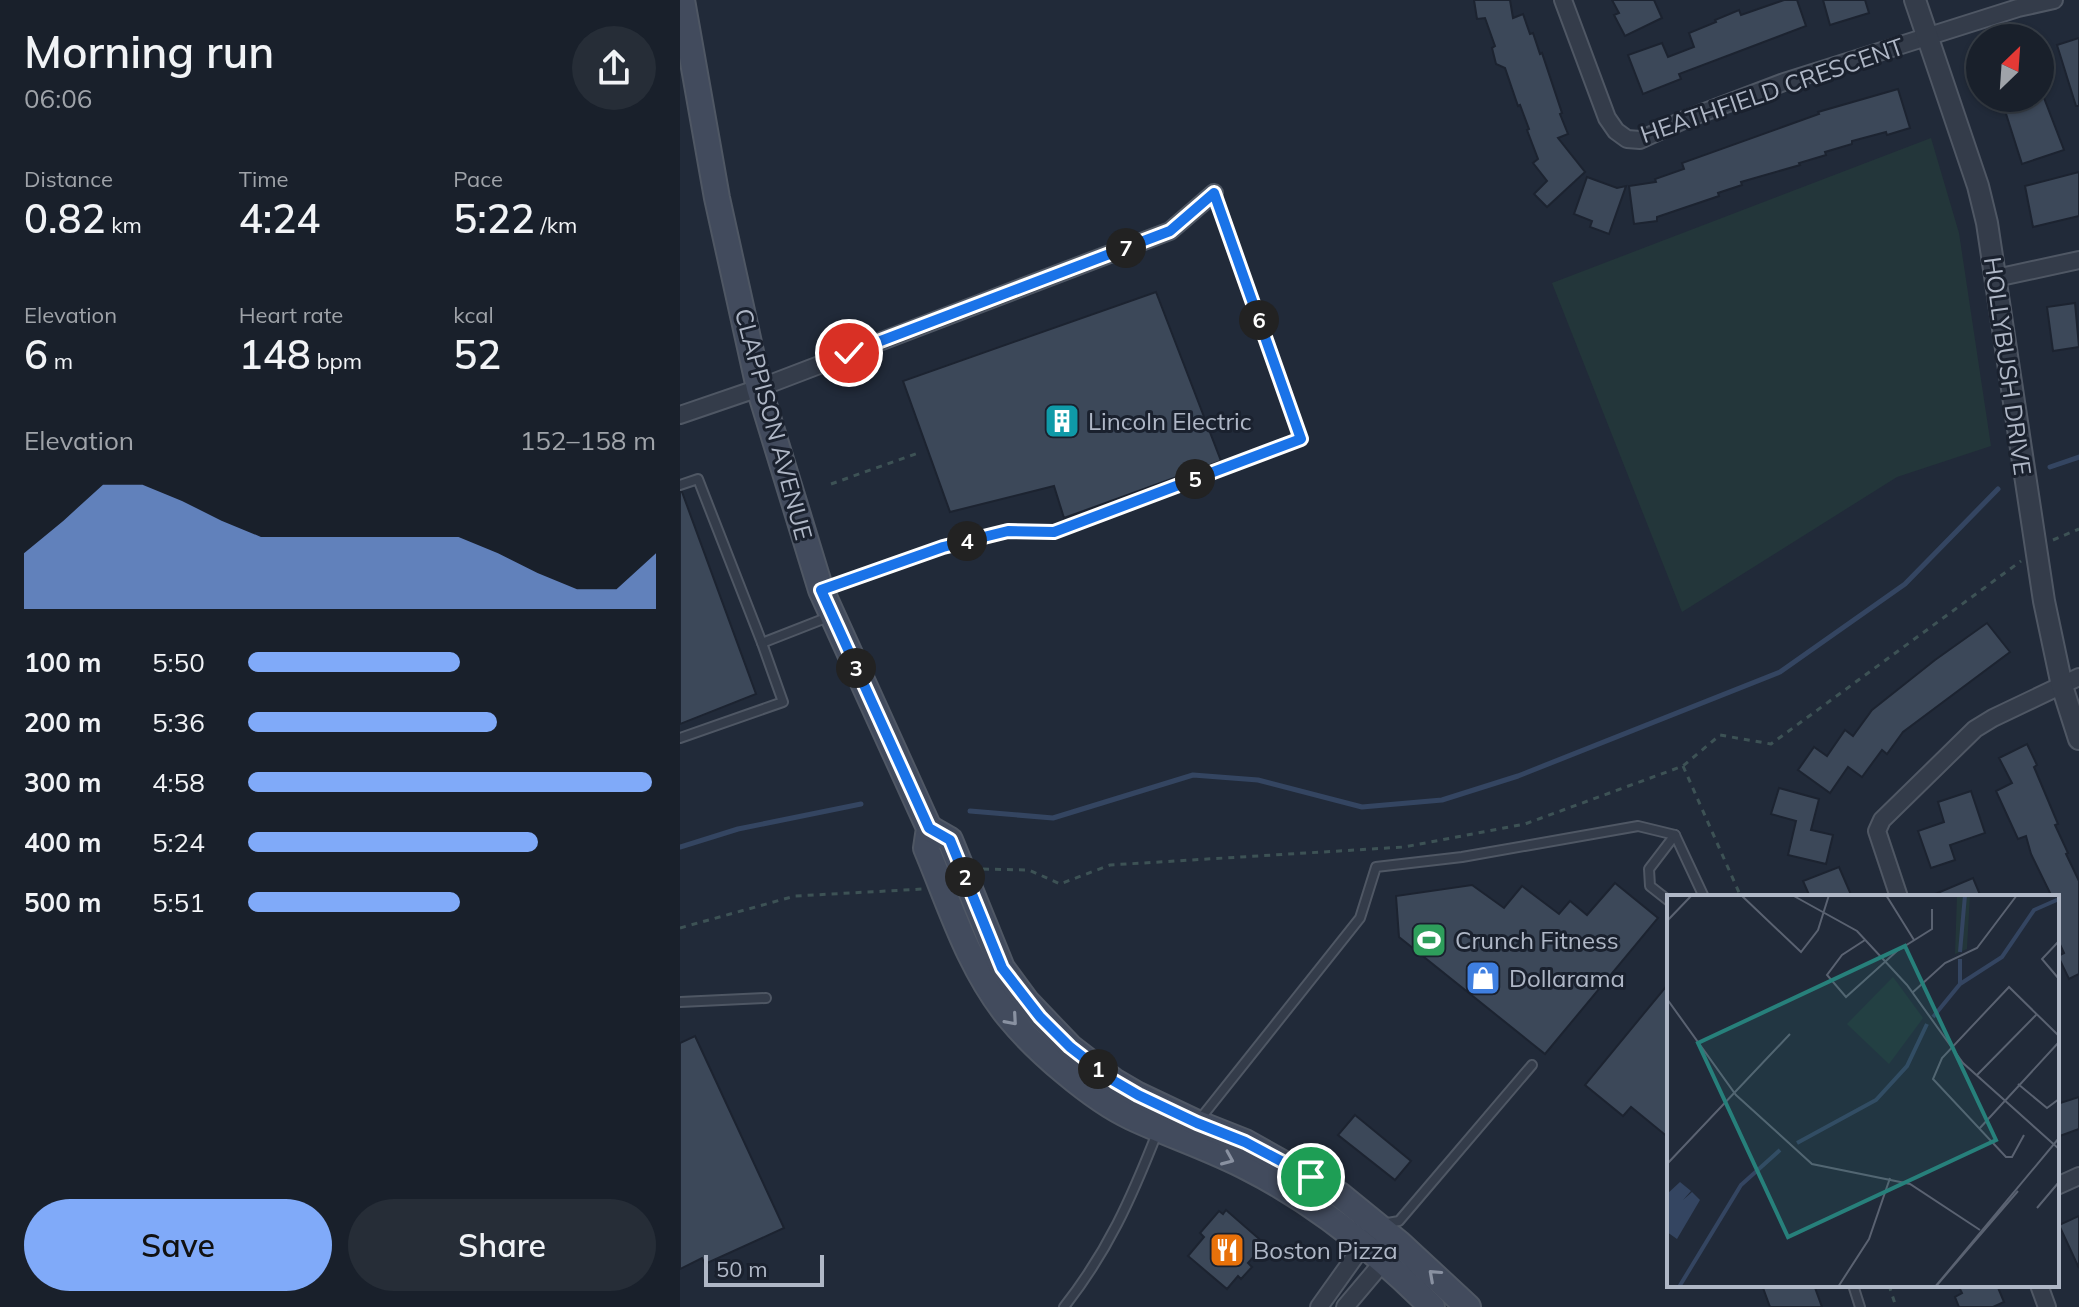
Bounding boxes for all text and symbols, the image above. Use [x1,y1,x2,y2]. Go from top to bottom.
text: Morning run [24,24,274,79]
north arrow [1966,24,2054,112]
map controls [1966,24,2054,112]
button: share [572,26,656,110]
street label: HEATHFIELD CRESCENT [1636,31,1908,149]
text: 06:06 [24,82,92,115]
text: Distance [24,165,113,193]
text: Time [239,165,288,193]
text: Pace [453,165,503,193]
text: 0.82 [24,193,105,243]
text: 4:24 [239,193,320,243]
text: 5:22 [453,193,535,243]
text: km [105,211,142,239]
text: /km [535,211,577,239]
pin: 7 [1106,228,1146,268]
text: 7 [1119,234,1133,262]
street label: HOLLYBUSH DRIVE [1978,255,2038,477]
pin: 6 [1239,300,1279,340]
text: Elevation [24,301,117,329]
text: Heart rate [239,301,343,329]
text: kcal [453,301,494,329]
street label: CLAPPISON AVENUE [729,305,819,543]
text: 6 [1252,306,1266,334]
pin [815,319,883,387]
text: 6 [24,329,48,379]
text: 148 [239,329,311,379]
text: 52 [453,329,501,379]
icon: check [827,331,871,375]
text: m [48,347,73,375]
text: bpm [311,347,362,375]
building icon: Lincoln Electric [1043,402,1081,440]
place label: Lincoln Electric [1088,406,1252,436]
text: Elevation [24,424,134,457]
text: 152–158 m [520,424,656,457]
pin: 5 [1175,459,1215,499]
text: 5 [1188,465,1202,493]
pin: 4 [947,521,987,561]
text: 4 [960,527,974,555]
text: 100 m [24,646,101,679]
text: 5:50 [152,646,205,679]
pin: 3 [836,648,876,688]
text: 3 [849,654,863,682]
text: 200 m [24,706,101,739]
text: 5:36 [152,706,205,739]
text: 300 m [24,766,101,799]
text: 4:58 [152,766,205,799]
text: 400 m [24,826,101,859]
text: 5:24 [152,826,205,859]
pin: 2 [945,857,985,897]
text: 2 [958,863,972,891]
text: 500 m [24,886,101,919]
text: 5:51 [152,886,205,919]
inset map [1667,895,2059,1287]
sports icon: Crunch Fitness [1410,921,1448,959]
place label: Crunch Fitness [1455,925,1619,955]
shop icon: Dollarama [1464,959,1502,997]
place label: Dollarama [1509,963,1625,993]
one-way arrow [1002,1010,1017,1025]
pin: 1 [1078,1049,1118,1089]
text: 1 [1091,1055,1105,1083]
pin [1277,1143,1345,1211]
one-way arrow [1220,1149,1234,1165]
icon: arrive [1289,1155,1333,1199]
button: Save [24,1199,332,1291]
button: Share [348,1199,656,1291]
restaurant icon: Boston Pizza [1208,1231,1246,1269]
place label: Boston Pizza [1253,1235,1398,1265]
scale bar [704,1251,824,1287]
text: 50 m [716,1255,767,1283]
one-way arrow [1429,1270,1444,1285]

